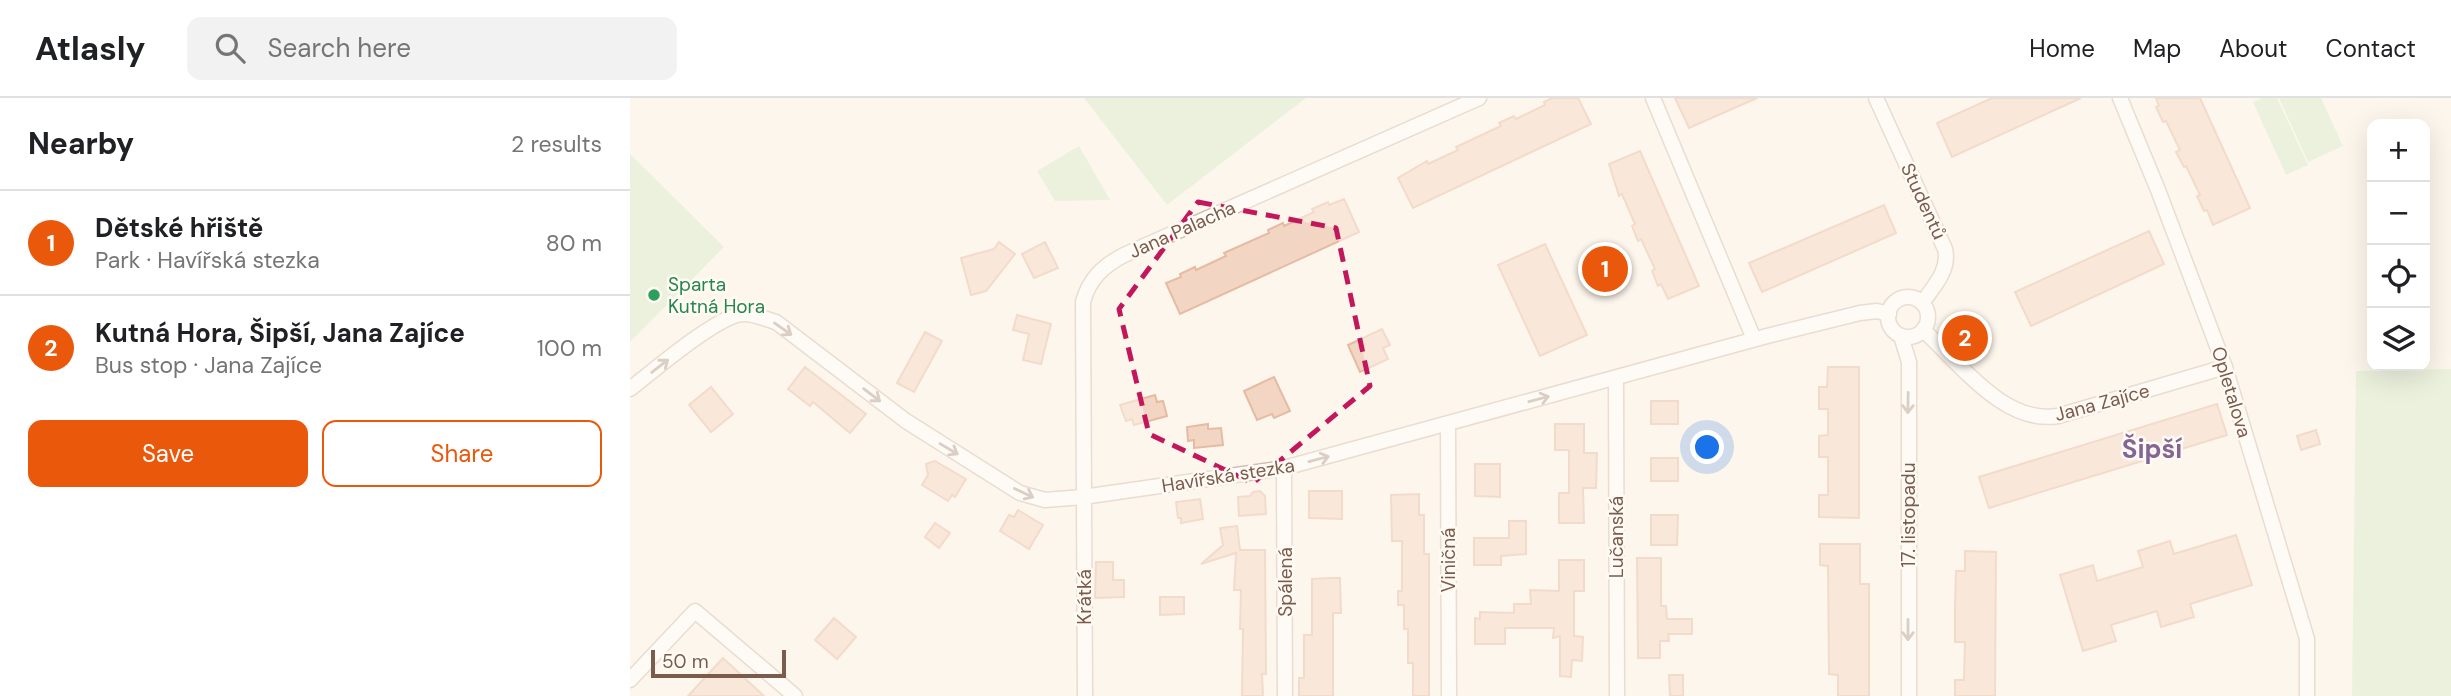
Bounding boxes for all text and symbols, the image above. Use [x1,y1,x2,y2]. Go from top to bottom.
search box [187,17,677,80]
text: Atlasly [35,27,145,70]
icon: search [211,29,249,67]
text: Search here [267,31,411,65]
text: Home [2029,33,2095,64]
text: Map [2133,33,2181,64]
text: About [2219,33,2288,64]
text: Contact [2326,33,2416,64]
map controls [2367,119,2430,371]
button: + [2367,119,2430,182]
text: Nearby [28,124,134,163]
text: 2 results [511,129,602,159]
street label: Studentů [1895,159,1952,243]
button: − [2367,182,2430,245]
street label: Jana Palacha [1125,195,1239,264]
text: Dětské hřiště [95,211,264,245]
text: 1 [47,228,55,258]
text: 80 m [546,228,602,258]
pin: 1 [1582,243,1628,295]
text: Park · Havířská stezka [95,245,320,275]
button: locate [2367,245,2430,308]
place label: Sparta Kutná Hora [668,272,765,319]
marker: Sparta Kutná Hora [646,287,662,303]
button: layers [2367,308,2430,371]
pin: 2 [1942,312,1988,364]
text: Kutná Hora, Šipší, Jana Zajíce [95,316,465,350]
one-way arrow [773,322,792,336]
text: 2 [44,333,58,363]
text: 100 m [537,333,602,363]
street label: Opletalova [2206,344,2257,441]
text: Bus stop · Jana Zajíce [95,350,322,380]
one-way arrow [651,359,669,374]
street label: Jana Zajíce [2052,378,2152,427]
one-way arrow [862,388,880,403]
one-way arrow [1901,391,1915,414]
one-way arrow [1528,392,1550,405]
button: Save [28,420,308,487]
button: Share [322,420,602,487]
your location [1690,430,1724,464]
district label: Šipší [2122,432,2182,466]
one-way arrow [939,441,958,456]
one-way arrow [1307,452,1330,465]
street label: Havířská stezka [1160,453,1296,498]
street label: 17. listopadu [1896,462,1921,568]
one-way arrow [1013,487,1035,500]
street label: Lučanská [1604,496,1629,578]
street label: Viničná [1436,528,1461,592]
street label: Spálená [1273,547,1298,617]
street label: Krátká [1072,569,1097,625]
one-way arrow [1901,619,1915,642]
scale bar [651,647,786,679]
text: 50 m [662,649,709,674]

